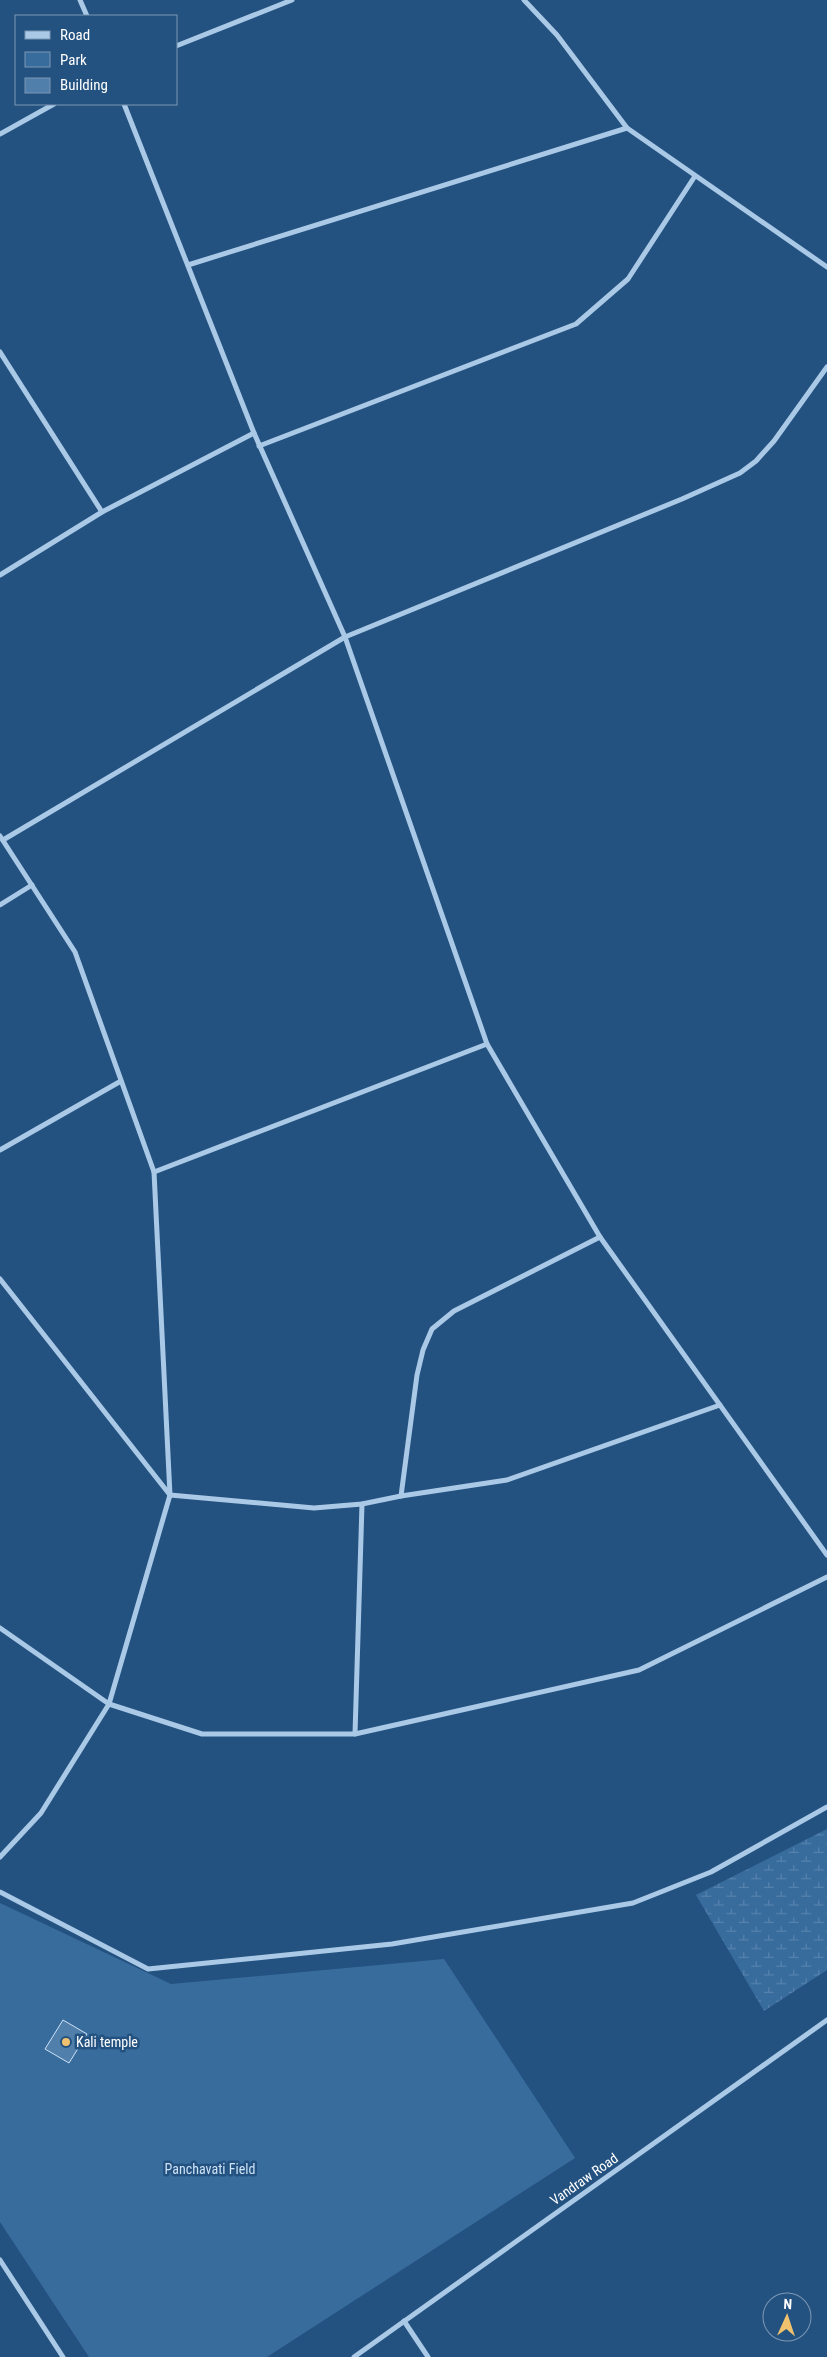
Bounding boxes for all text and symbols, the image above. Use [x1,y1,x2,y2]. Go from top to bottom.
legend [15,15,178,105]
text: Road [60,26,90,44]
text: Park [60,51,87,69]
text: Building [60,76,108,94]
place label: Kali temple [76,2034,138,2050]
marker: Kali temple [60,2036,72,2048]
street label: Vandraw Road [547,2150,621,2208]
park label: Panchavati Field [165,2161,255,2177]
north arrow [762,2292,812,2342]
text: N [783,2296,792,2312]

